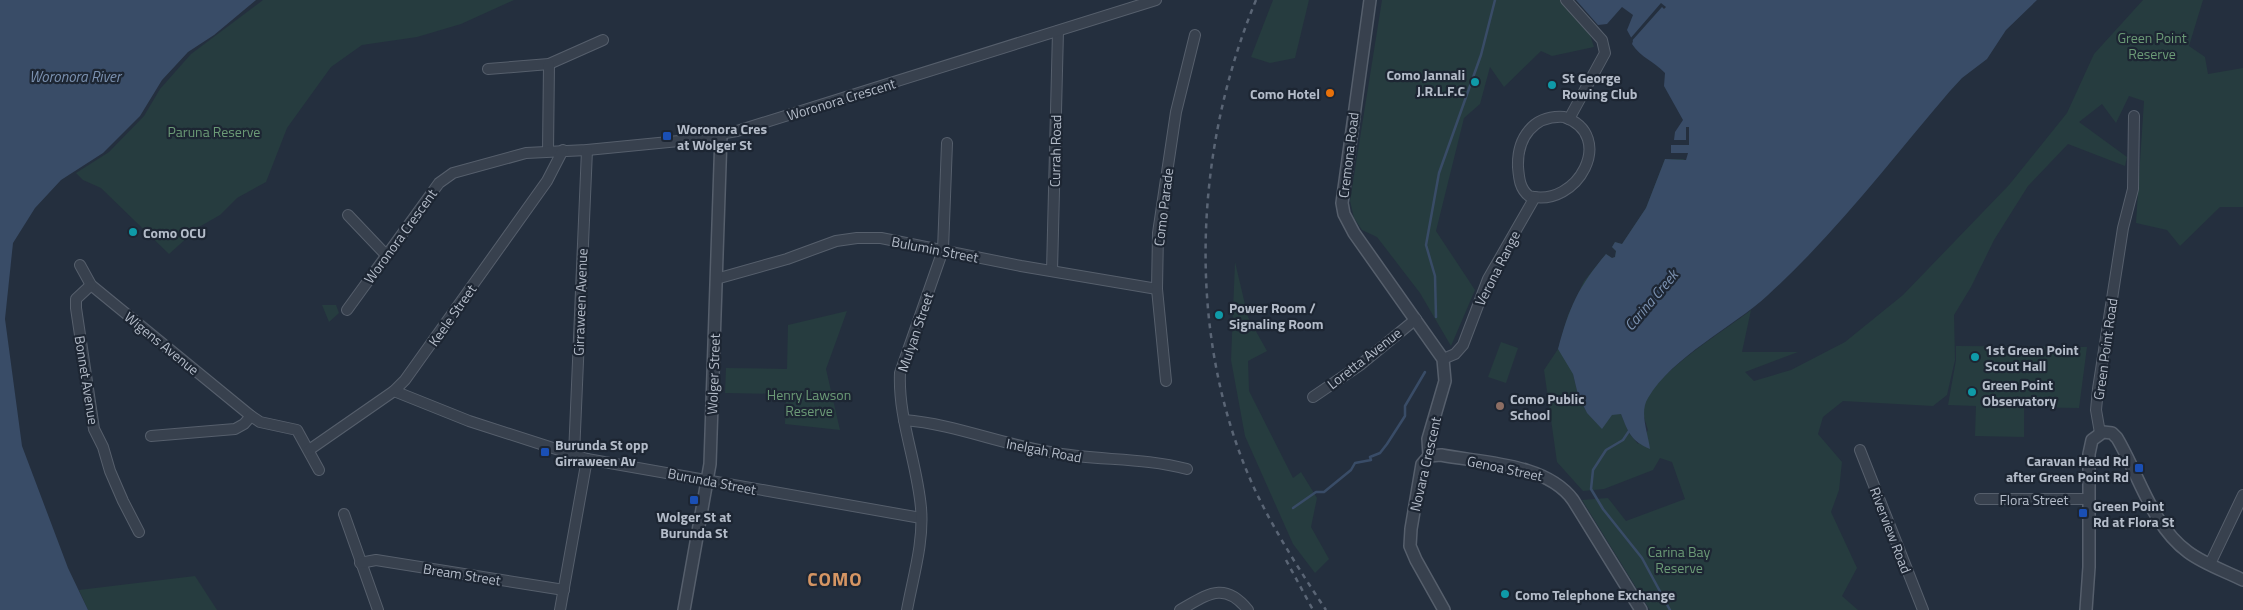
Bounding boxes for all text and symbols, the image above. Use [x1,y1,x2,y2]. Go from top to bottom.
park label: Green Point Reserve [2117,27,2187,64]
place label: Como Jannali J.R.L.F.C [1386,64,1465,101]
water label: Woronora River [29,65,123,88]
place label: St George Rowing Club [1562,67,1638,104]
street label: Woronora Crescent [784,72,898,126]
marker: Como Jannali J.R.L.F.C [1469,76,1481,88]
marker: St George Rowing Club [1546,79,1558,91]
place label: Como Hotel [1250,83,1320,104]
marker: Como Hotel [1324,87,1336,99]
street label: Cremona Road [1332,111,1364,199]
street label: Currah Road [1044,115,1066,187]
place label: Woronora Cres at Wolger St [677,118,767,155]
park label: Paruna Reserve [168,121,260,142]
marker: Woronora Cres at Wolger St [661,130,673,142]
street label: Como Parade [1148,167,1178,247]
street label: Woronora Crescent [358,184,442,288]
place label: Como OCU [143,222,206,243]
marker: Como OCU [127,226,139,238]
street label: Verona Range [1469,227,1525,309]
street label: Bulumin Street [890,230,980,268]
street label: Girraween Avenue [568,248,592,356]
water label: Carina Creek [1619,263,1685,336]
street label: Keele Street [423,280,481,350]
street label: Mulyan Street [892,289,938,375]
place label: Power Room / Signaling Room [1229,297,1324,334]
street label: Green Point Road [2087,297,2123,401]
street label: Wigens Avenue [120,306,204,380]
marker: Power Room / Signaling Room [1213,309,1225,321]
street label: Loretta Avenue [1322,322,1406,394]
street label: Wolger Street [701,333,725,415]
street label: Bonnet Avenue [70,334,104,426]
place label: 1st Green Point Scout Hall [1985,339,2079,376]
marker: 1st Green Point Scout Hall [1969,351,1981,363]
place label: Green Point Observatory [1982,374,2057,411]
park label: Henry Lawson Reserve [767,384,851,421]
marker: Green Point Observatory [1966,386,1978,398]
place label: Como Public School [1510,388,1584,425]
marker: Como Public School [1494,400,1506,412]
street label: Novara Crescent [1404,415,1446,513]
street label: Inelgah Road [1005,432,1083,468]
place label: Burunda St opp Girraween Av [555,434,649,471]
marker: Burunda St opp Girraween Av [539,446,551,458]
street label: Genoa Street [1465,450,1545,486]
place label: Caravan Head Rd after Green Point Rd [2006,450,2129,487]
street label: Burunda Street [666,462,758,500]
marker: Caravan Head Rd after Green Point Rd [2133,462,2145,474]
street label: Riverview Road [1865,484,1917,576]
street label: Flora Street [1999,489,2069,510]
marker: Wolger St at Burunda St [688,494,700,506]
place label: Green Point Rd at Flora St [2093,495,2174,532]
place label: Wolger St at Burunda St [657,506,731,543]
marker: Green Point Rd at Flora St [2077,507,2089,519]
park label: Carina Bay Reserve [1648,541,1710,578]
street label: Bream Street [422,558,502,591]
district label: COMO [807,564,863,593]
place label: Como Telephone Exchange [1515,584,1675,605]
marker: Como Telephone Exchange [1499,588,1511,600]

